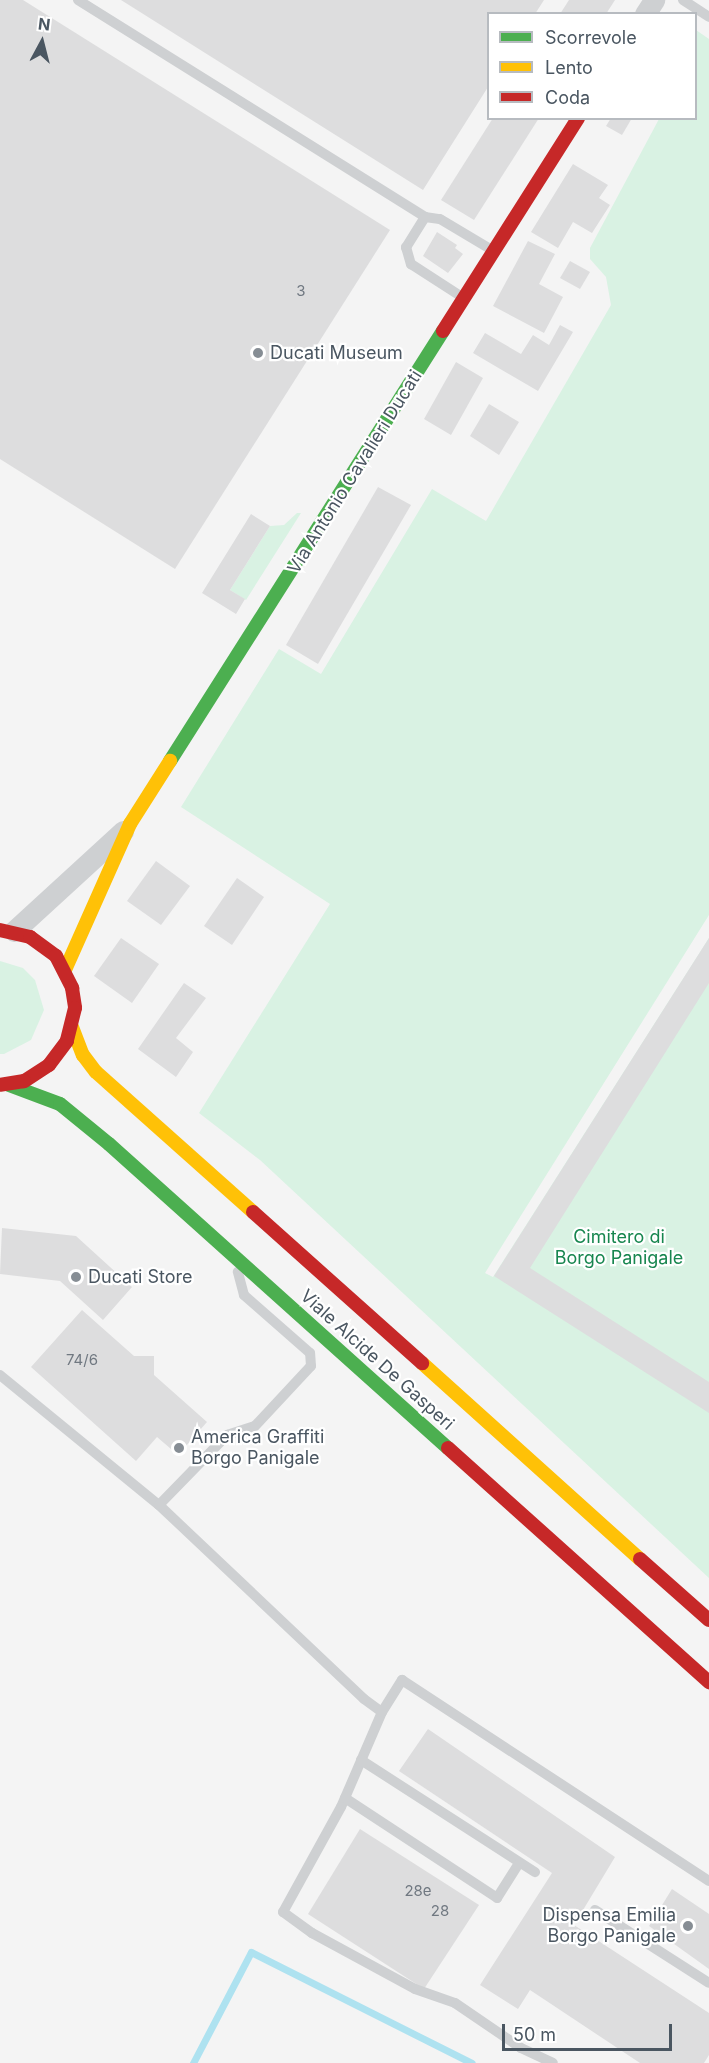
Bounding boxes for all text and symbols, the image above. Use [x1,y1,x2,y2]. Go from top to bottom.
north arrow [12,12,72,72]
legend [487,12,697,120]
text: N [37,13,51,35]
text: Scorrevole [545,27,637,48]
text: Lento [545,57,593,78]
text: Coda [545,87,590,108]
house number: 3 [296,282,306,300]
place label: Ducati Museum [270,342,403,364]
marker: Ducati Museum [251,346,265,360]
street label: Via Antonio Cavalieri Ducati [283,366,427,578]
park label: Cimitero di Borgo Panigale [555,1227,683,1270]
place label: Ducati Store [88,1266,193,1288]
marker: Ducati Store [69,1270,83,1284]
street label: Viale Alcide De Gasperi [296,1285,458,1435]
house number: 74/6 [66,1351,98,1369]
place label: America Graffiti Borgo Panigale [191,1427,324,1470]
marker: America Graffiti Borgo Panigale [172,1441,186,1455]
house number: 28e [404,1882,432,1900]
house number: 28 [431,1902,449,1920]
place label: Dispensa Emilia Borgo Panigale [543,1905,676,1948]
marker: Dispensa Emilia Borgo Panigale [681,1919,695,1933]
scale bar [505,2012,674,2050]
text: 50 m [513,2024,556,2045]

